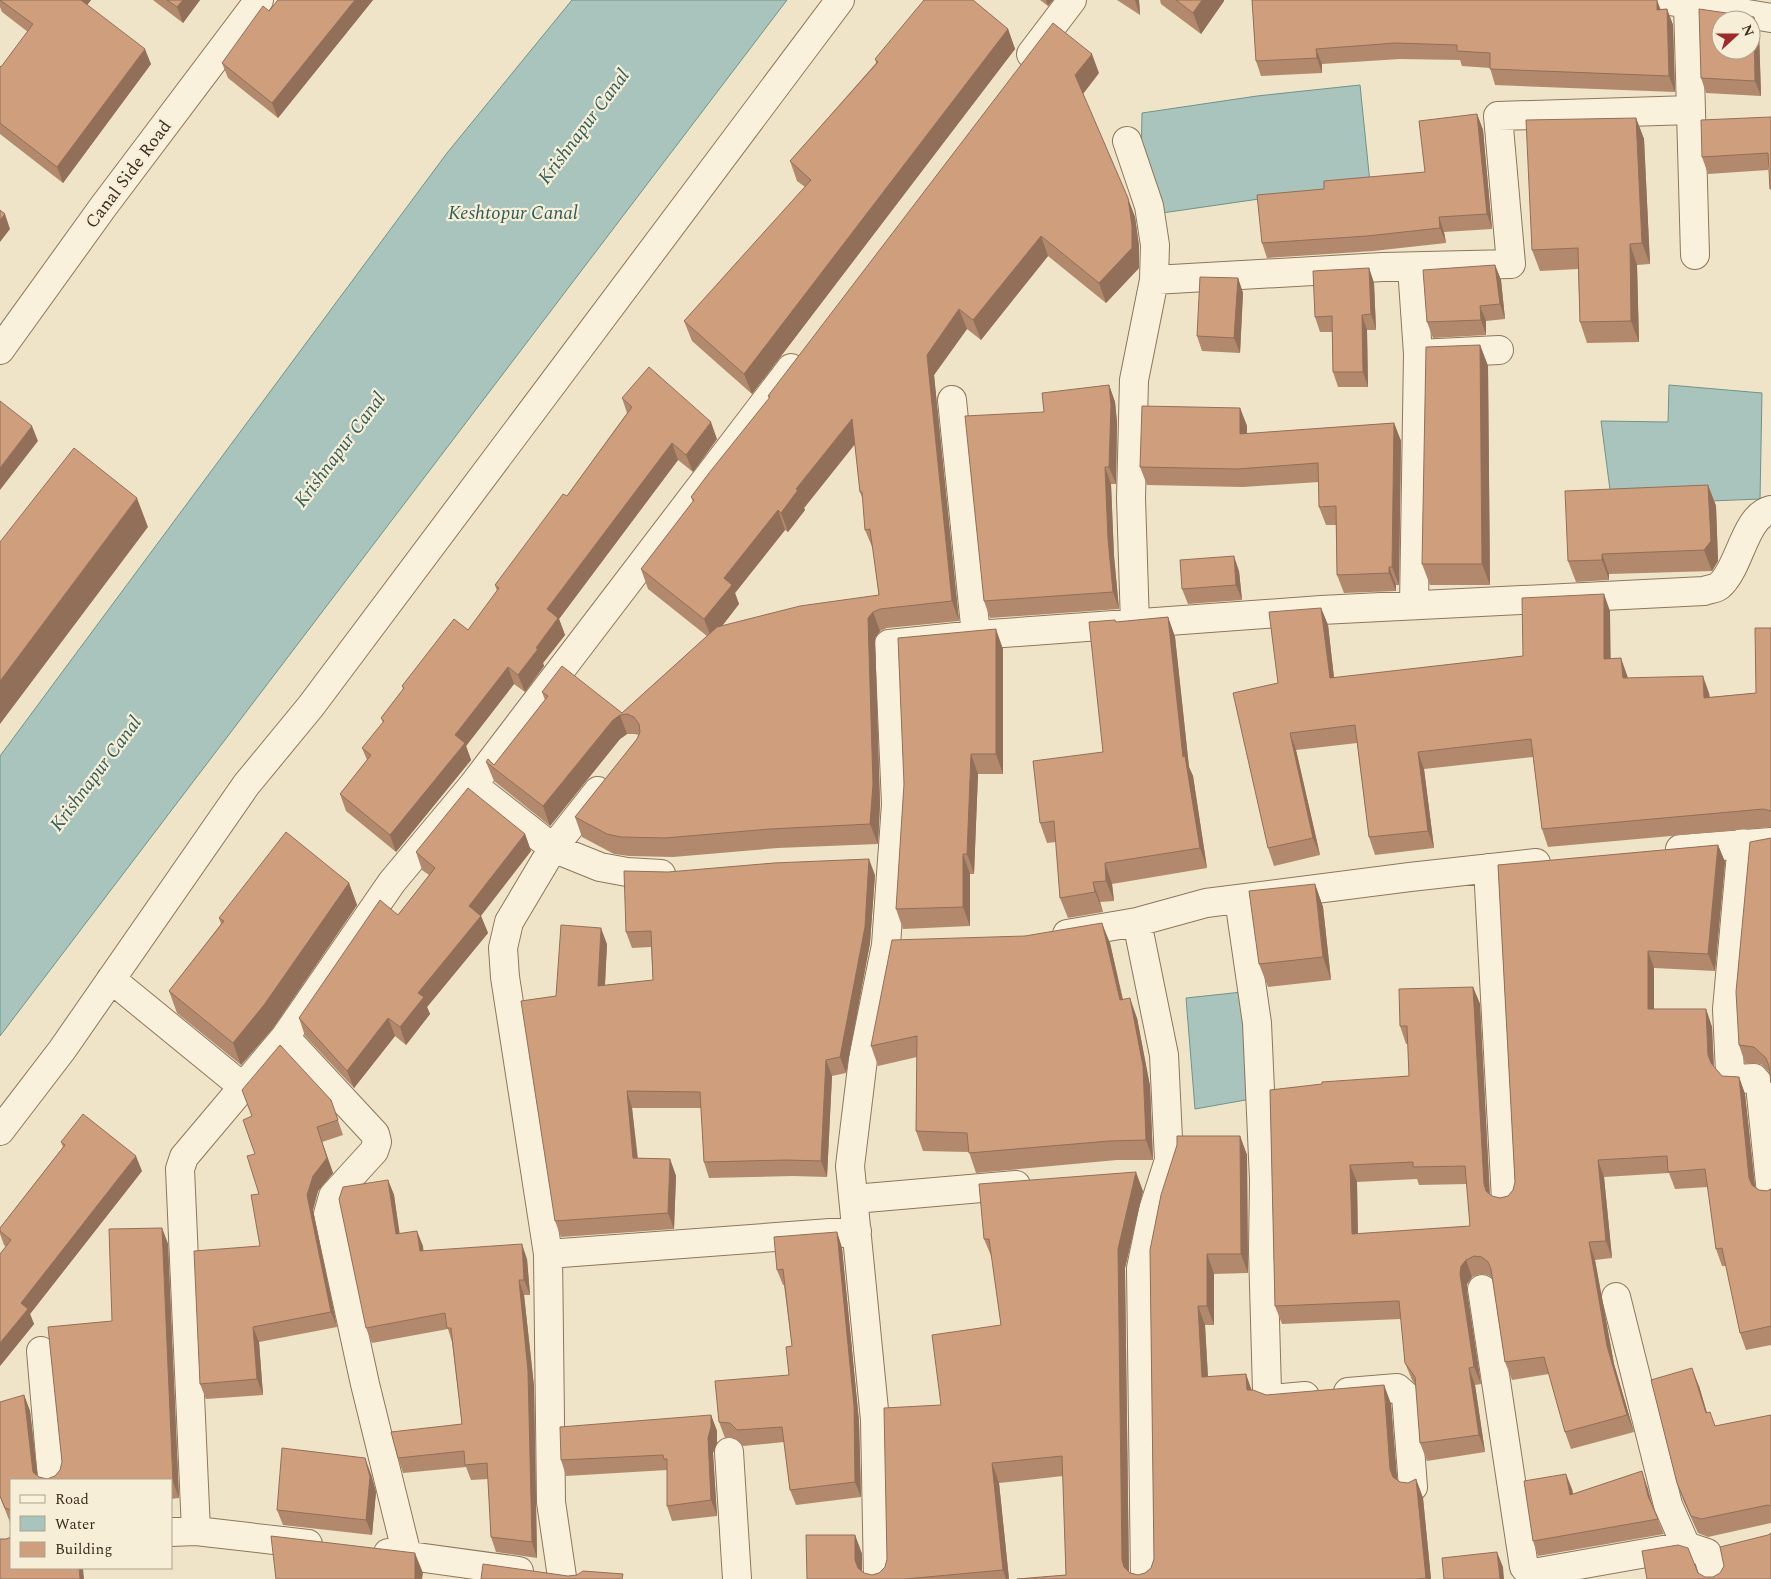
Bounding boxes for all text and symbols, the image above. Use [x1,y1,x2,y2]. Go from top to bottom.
north arrow [1711,10,1761,60]
text: N [1736,21,1760,40]
water label: Krishnapur Canal [531,63,637,191]
street label: Canal Side Road [79,114,178,234]
water label: Keshtopur Canal [448,199,578,228]
water label: Krishnapur Canal [287,386,393,514]
water label: Krishnapur Canal [43,710,149,838]
legend [10,1479,172,1569]
text: Road [55,1488,89,1511]
text: Water [55,1513,95,1536]
text: Building [55,1538,112,1561]

